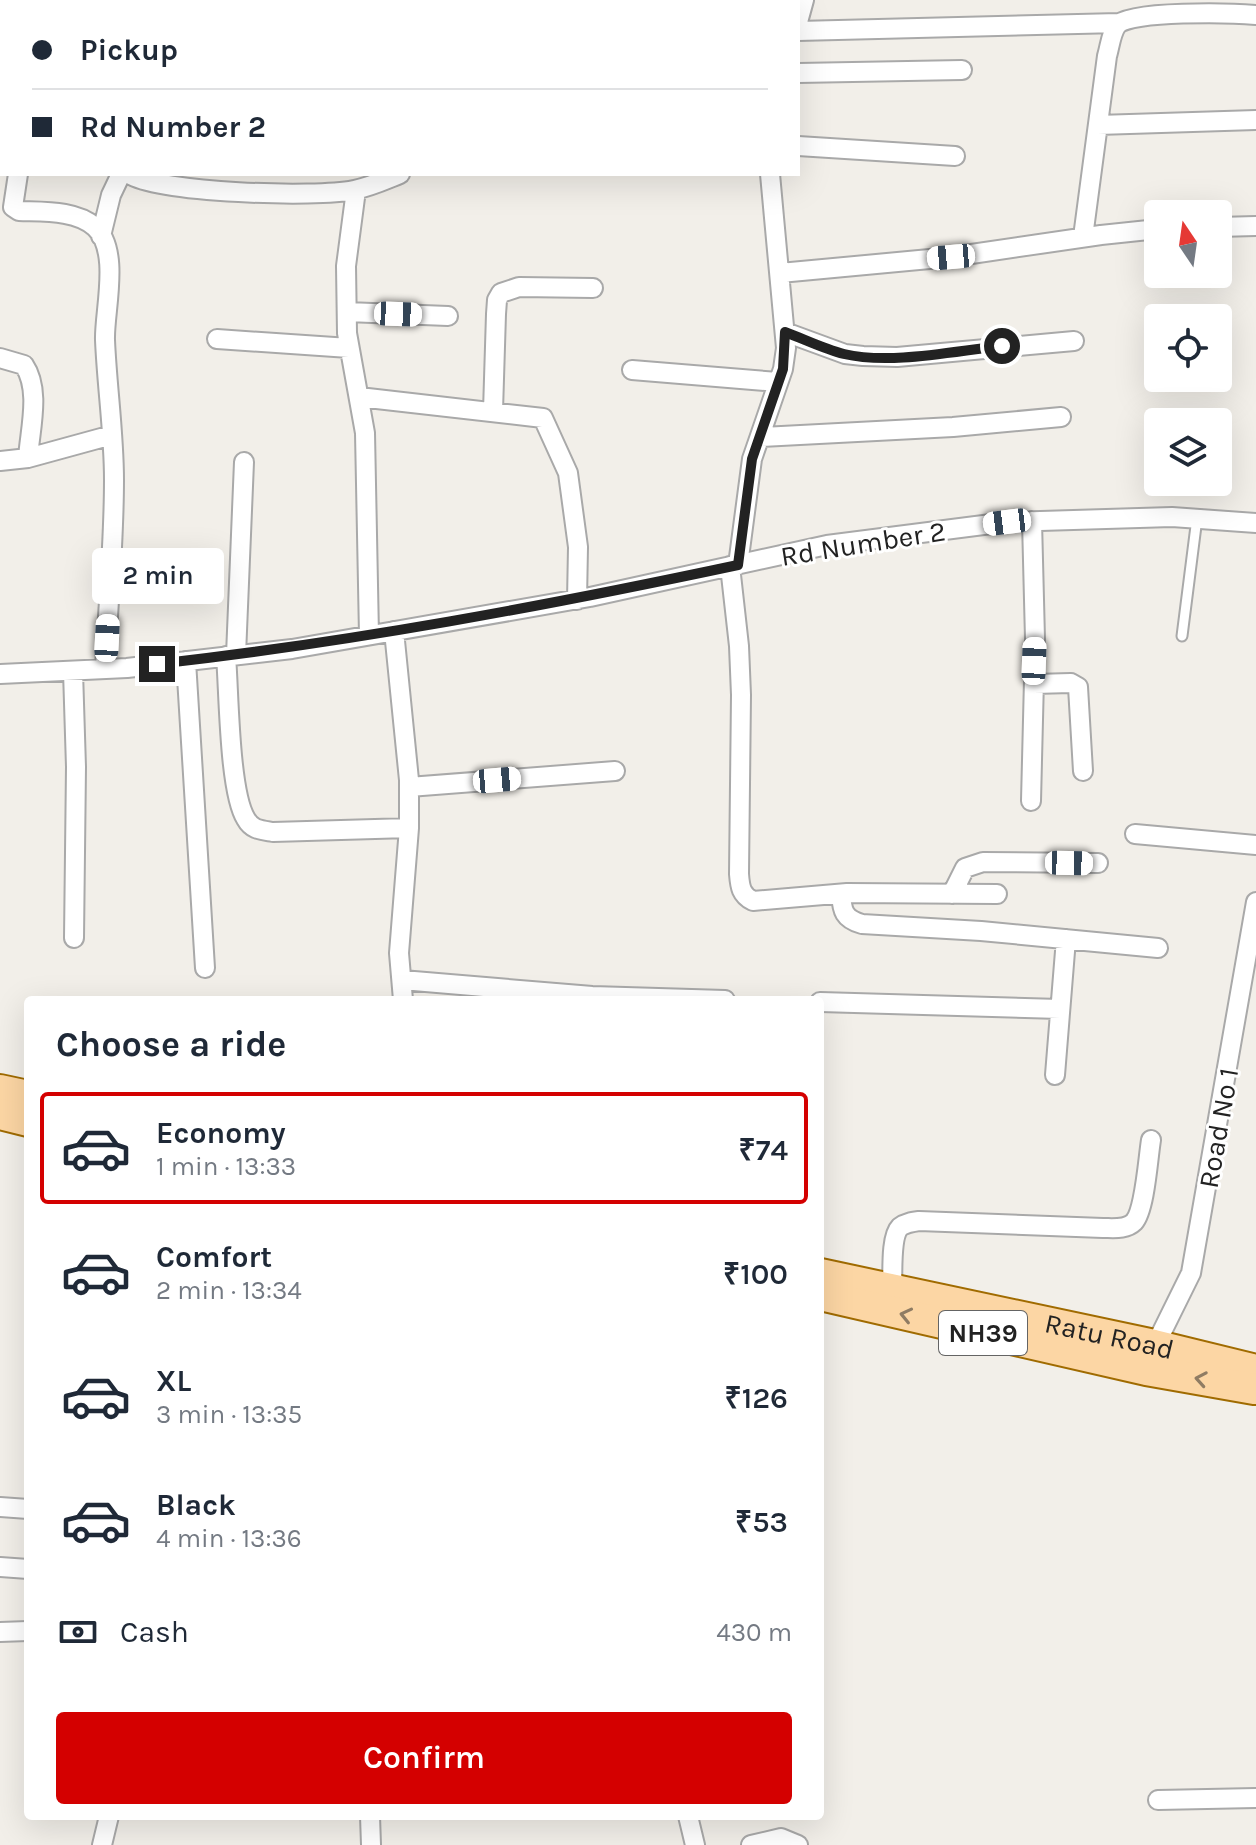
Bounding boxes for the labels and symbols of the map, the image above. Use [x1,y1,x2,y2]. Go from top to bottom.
north arrow [1144,200,1232,288]
car [926,243,976,271]
car [374,301,422,327]
route start [984,328,1020,364]
car [982,507,1032,537]
street label: Rd Number 2 [778,514,948,573]
callout: 2 min [91,548,223,604]
car [94,613,120,663]
car [1021,637,1047,685]
route end [139,646,175,682]
car [472,766,522,794]
car [1045,851,1093,875]
street label: Road No 1 [1192,1065,1245,1191]
street label: Ratu Road [1042,1306,1177,1366]
one-way arrow [900,1307,913,1324]
road number: NH39 [939,1311,1027,1355]
one-way arrow [1194,1371,1208,1388]

